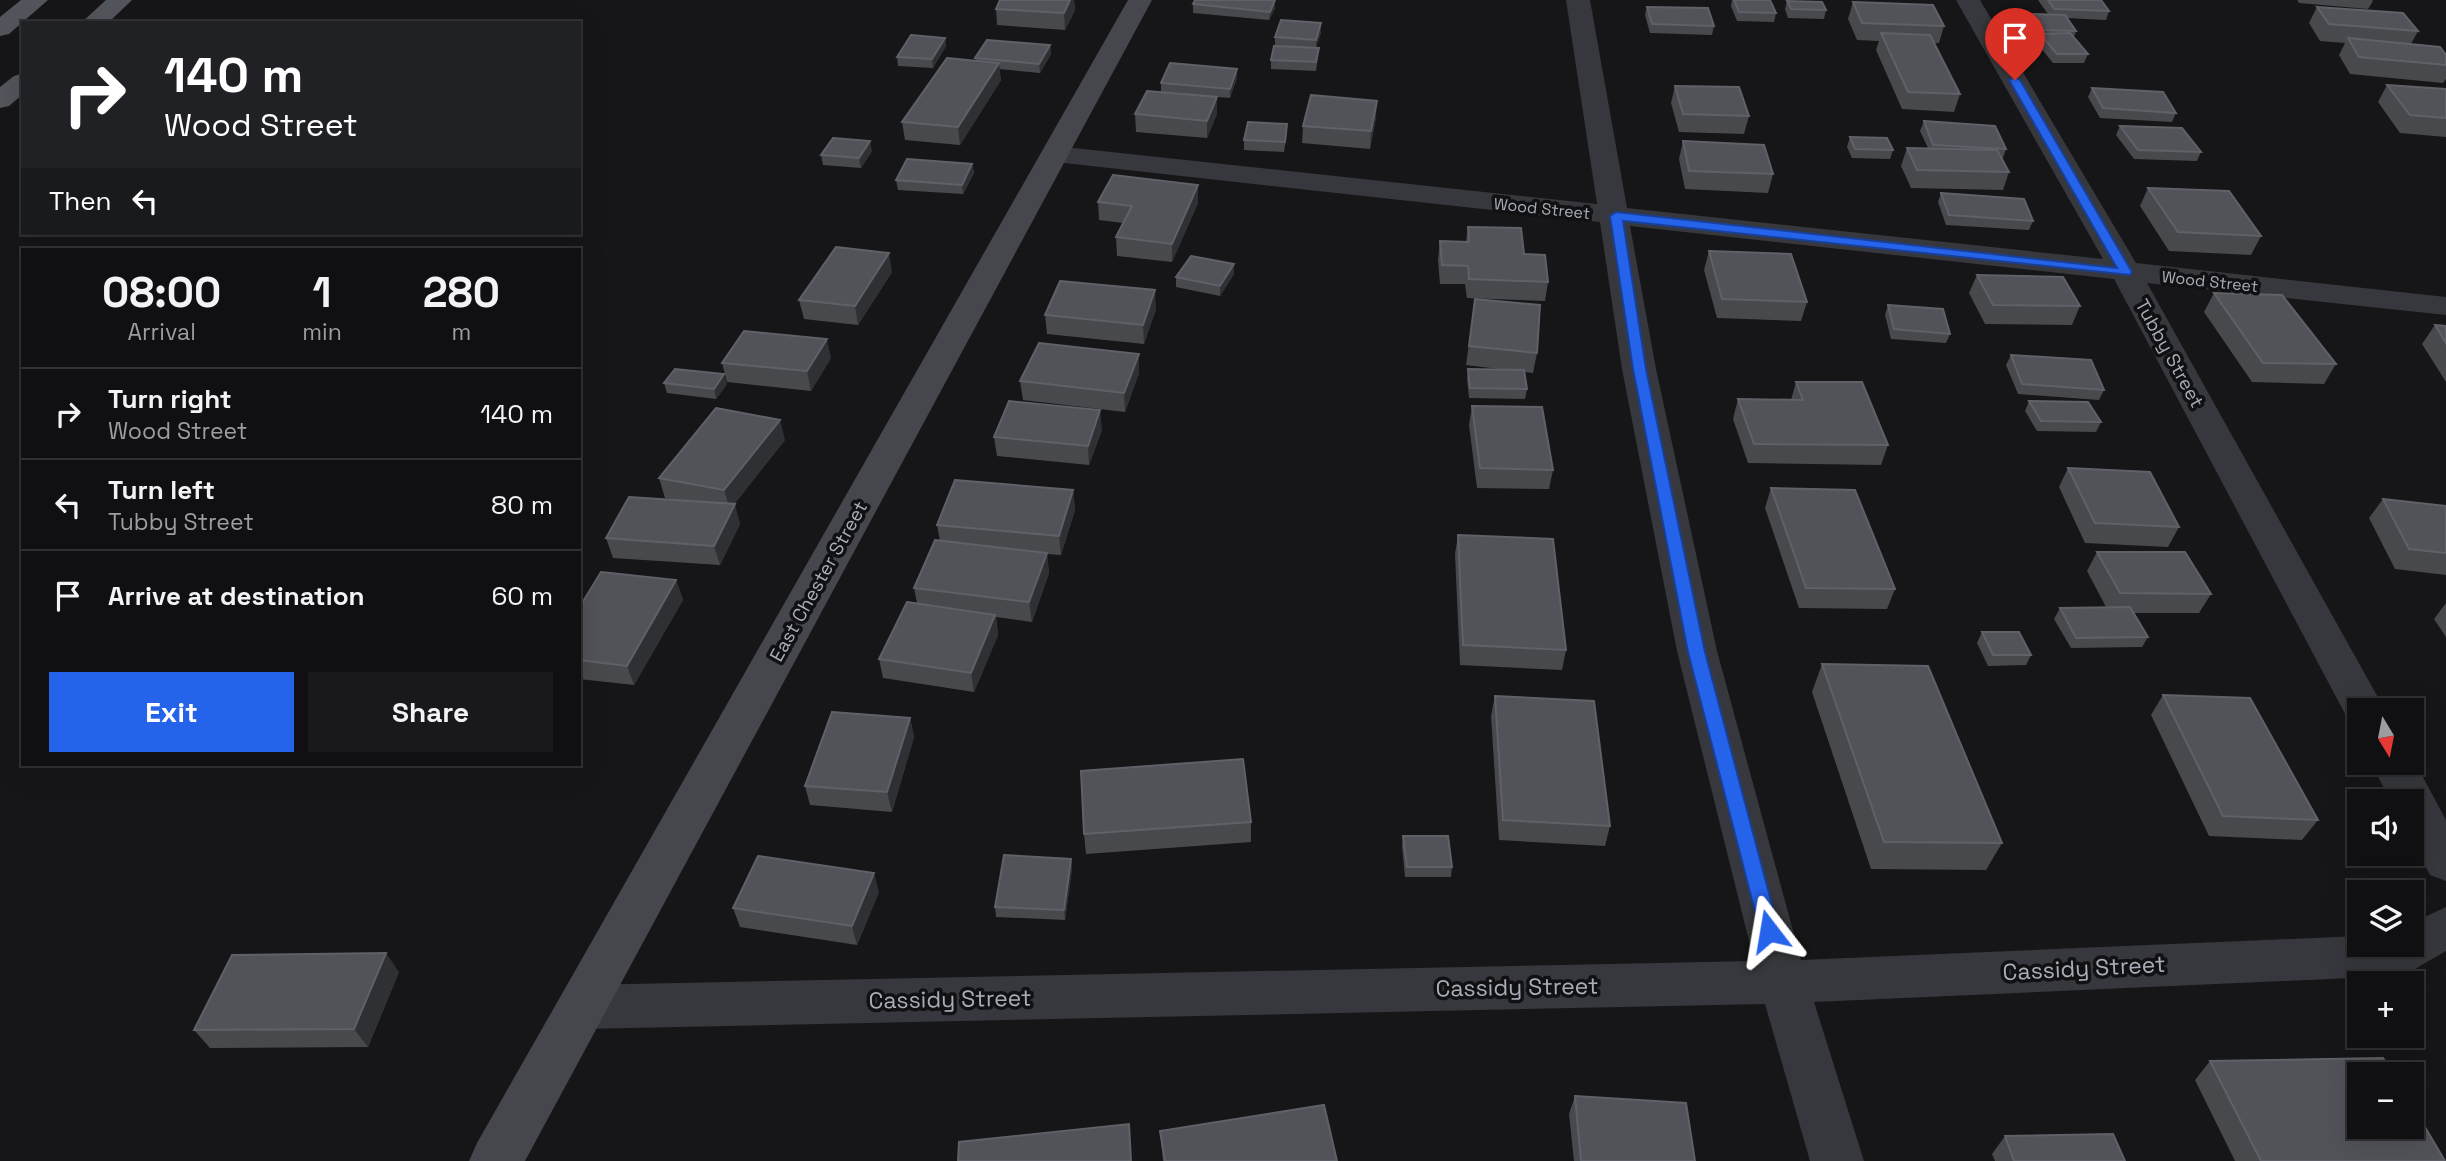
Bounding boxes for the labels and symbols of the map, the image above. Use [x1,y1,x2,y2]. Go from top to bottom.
pin [1985,8,2045,80]
street label: Wood Street [1493,193,1591,224]
street label: Wood Street [2161,266,2259,297]
street label: Tubby Street [2129,295,2210,412]
street label: East Chester Street [764,497,873,666]
north arrow [2347,698,2424,775]
position arrow [1732,894,1806,968]
street label: Cassidy Street [2002,949,2166,987]
street label: Cassidy Street [1435,971,1599,1003]
street label: Cassidy Street [868,983,1032,1015]

